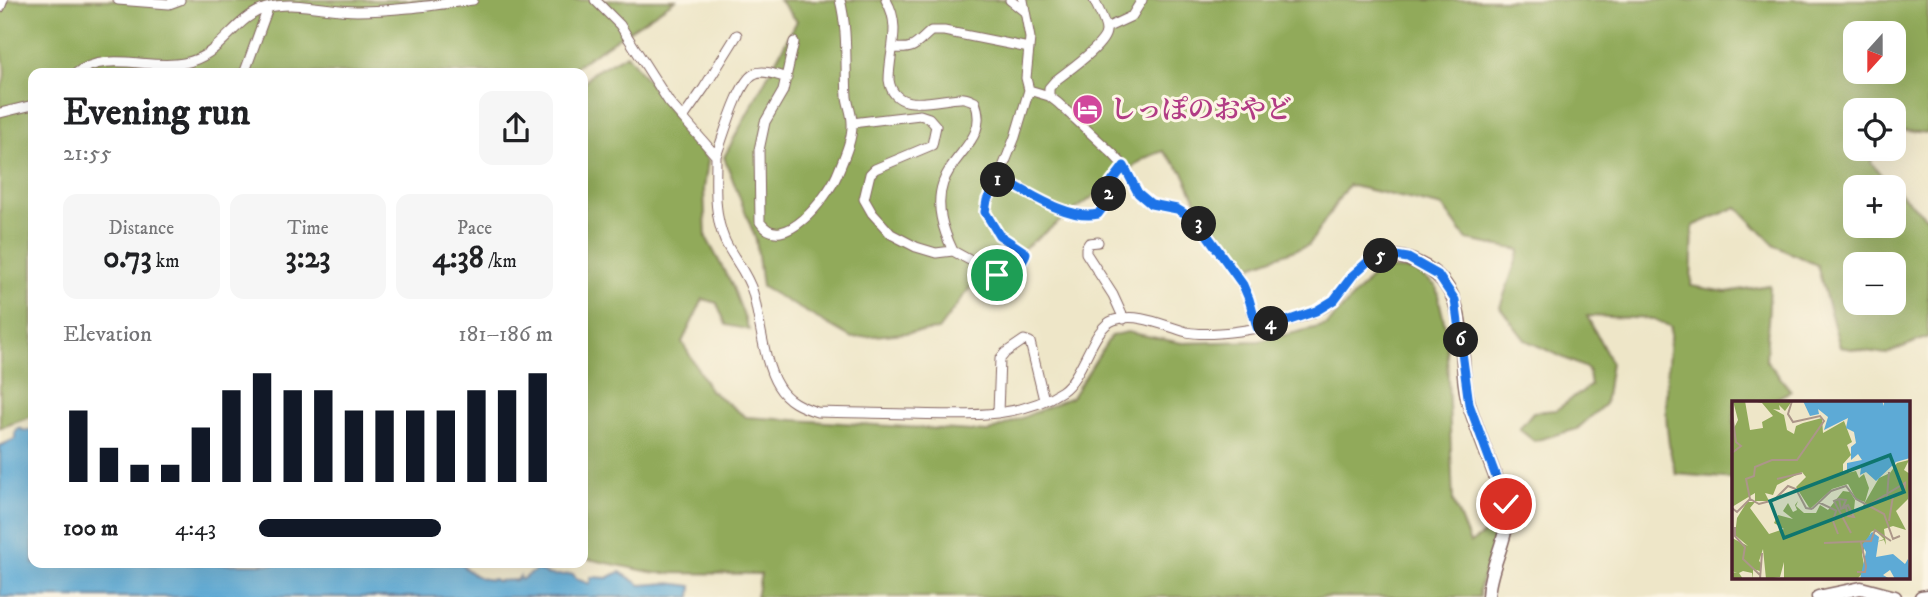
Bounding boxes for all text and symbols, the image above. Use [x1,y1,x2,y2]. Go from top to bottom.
north arrow [1843,21,1906,84]
map controls [1843,21,1906,315]
text: Evening run [63,89,250,137]
button: share [479,91,553,165]
hotel icon: しっぽのおやど [1070,92,1104,126]
place label: しっぽのおやど [1110,94,1292,127]
button: locate [1843,98,1906,161]
text: 21:55 [63,139,112,168]
pin: 1 [981,162,1016,198]
text: 1 [994,168,1001,191]
button: + [1843,175,1906,238]
pin: 2 [1092,176,1126,212]
text: 2 [1104,182,1113,205]
pin: 3 [1182,206,1216,242]
text: 3 [1195,212,1202,235]
text: Distance [109,217,174,240]
text: Time [287,217,329,240]
text: Pace [457,217,492,240]
pin: 5 [1364,238,1398,274]
text: 0.73 [103,240,152,277]
text: 3:23 [286,240,330,277]
text: 4:38 [433,240,484,277]
text: 5 [1376,244,1385,267]
pin [967,245,1027,305]
text: km [152,250,179,273]
text: /km [484,250,517,273]
button: − [1843,252,1906,315]
icon: arrive [978,256,1016,294]
pin: 4 [1254,306,1288,342]
text: 4 [1265,312,1276,335]
text: Elevation [63,320,152,349]
text: 181–186 m [458,320,553,349]
pin: 6 [1444,322,1478,358]
text: 6 [1456,328,1465,351]
inset map [1732,401,1910,580]
pin [1476,474,1536,534]
icon: check [1487,485,1525,523]
text: 100 m [63,514,118,543]
text: 4:43 [175,514,216,543]

